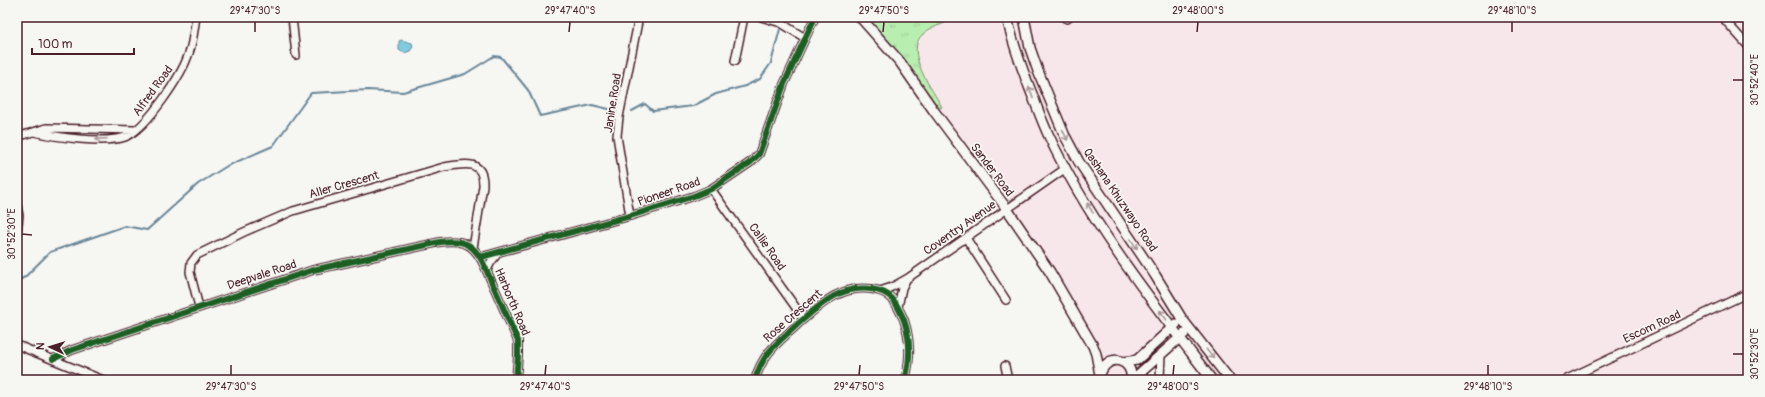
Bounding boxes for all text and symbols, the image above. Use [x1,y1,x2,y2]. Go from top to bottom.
text: 29°47'30"S [230,5,280,17]
text: 29°47'40"S [545,5,596,17]
text: 29°47'50"S [859,5,909,17]
text: 29°48'00"S [1172,5,1224,17]
text: 29°48'10"S [1488,5,1536,17]
scale bar [32,30,134,56]
text: 100 m [38,37,73,52]
text: 30°52'40"E [1749,54,1761,106]
street label: Alfred Road [130,63,176,119]
street label: Janine Road [601,72,625,134]
one-way arrow [1027,87,1035,99]
one-way arrow [1062,128,1069,140]
one-way arrow [95,135,108,143]
street label: Sander Road [967,140,1017,200]
street label: Qashana Khuzwayo Road [1080,145,1160,255]
street label: Aller Crescent [307,168,381,202]
street label: Pioneer Road [636,174,702,210]
street label: Coventry Avenue [921,197,999,259]
one-way arrow [1085,202,1093,214]
text: 30°52'30"E [6,208,18,260]
street label: Callie Road [745,220,789,274]
one-way arrow [1130,238,1138,249]
street label: Deepvale Road [225,257,299,293]
street label: Harborth Road [491,266,533,338]
street label: Rose Crescent [760,286,826,346]
street label: Escom Road [1621,307,1683,347]
one-way arrow [1159,310,1168,321]
north arrow [30,327,70,367]
text: 30°52'30"E [1749,328,1761,380]
text: N [34,342,47,351]
one-way arrow [1205,349,1214,360]
text: 29°47'30"S [206,381,256,393]
text: 29°47'40"S [520,381,571,393]
text: 29°47'50"S [834,381,884,393]
text: 29°48'00"S [1147,381,1199,393]
text: 29°48'10"S [1464,381,1512,393]

